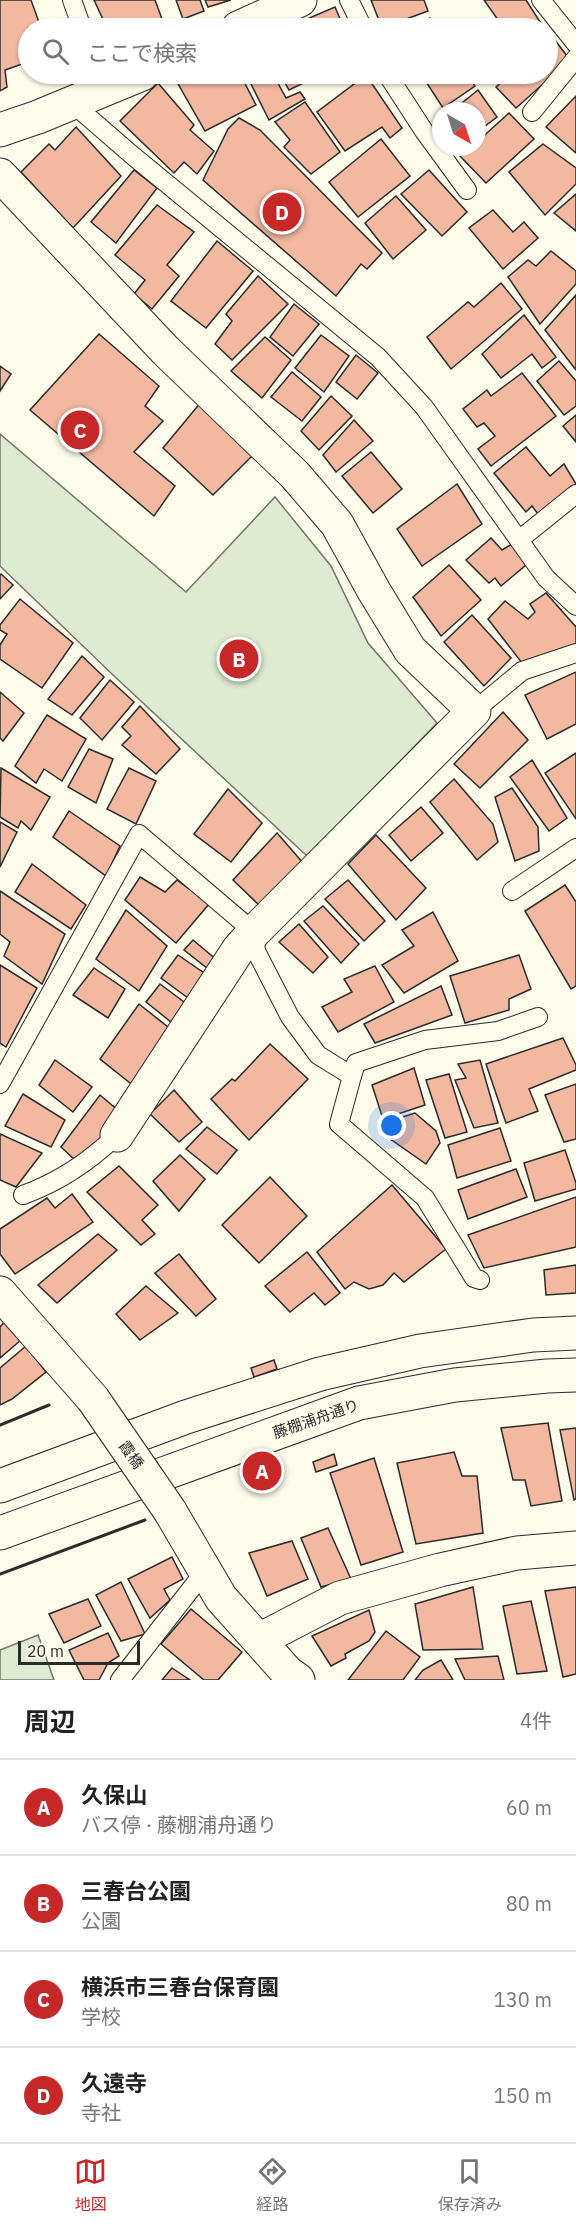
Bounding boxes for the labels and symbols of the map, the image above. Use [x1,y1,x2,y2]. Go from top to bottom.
north arrow [432,102,486,156]
pin: D [262,190,302,234]
pin: C [60,408,100,452]
pin: B [220,636,258,682]
your location [377,1111,406,1140]
street label: 藤棚浦舟通り [270,1395,361,1442]
street label: 霞橋 [115,1437,148,1472]
pin: A [242,1448,282,1494]
scale bar [18,1638,140,1666]

